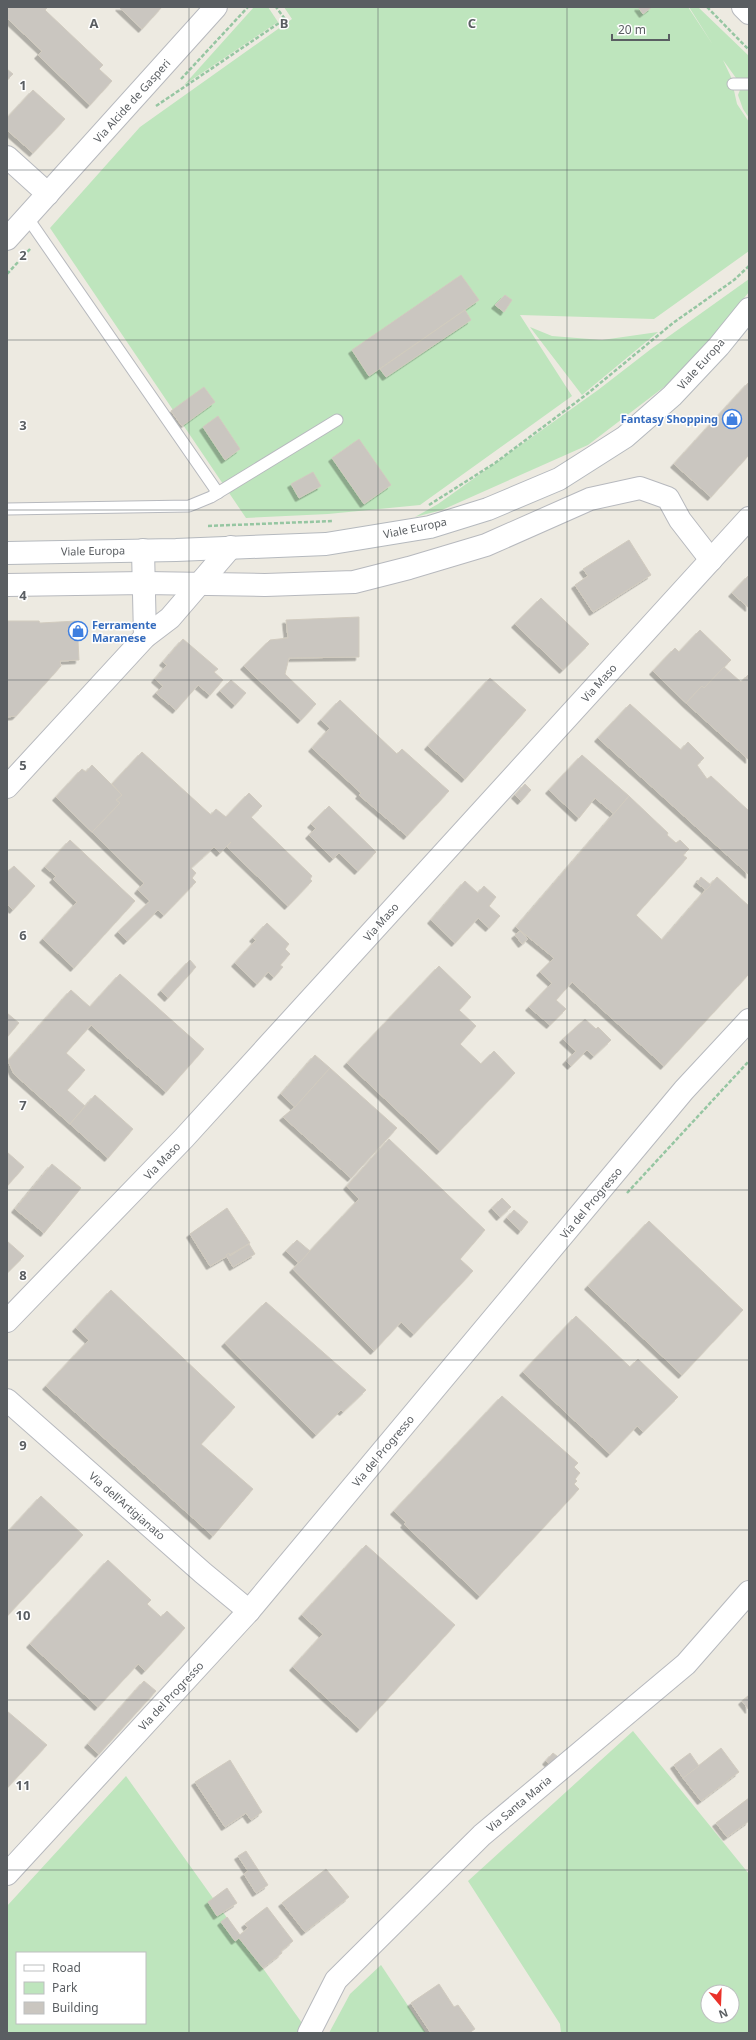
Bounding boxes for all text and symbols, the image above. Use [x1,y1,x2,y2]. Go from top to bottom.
text: A [90,14,99,32]
text: B [280,14,288,32]
text: C [468,14,476,32]
scale bar [612,16,669,42]
text: 20 m [618,21,646,38]
street label: Via Alcide de Gasperi [90,56,173,146]
text: 1 [19,76,27,94]
text: 2 [19,246,27,264]
street label: Viale Europa [674,335,728,393]
shop icon: Fantasy Shopping [721,408,743,430]
place label: Fantasy Shopping [621,411,718,426]
text: 3 [19,416,27,434]
street label: Viale Europa [382,513,448,542]
street label: Viale Europa [61,542,125,559]
text: 4 [19,586,27,604]
place label: Ferramente Maranese [92,617,157,645]
shop icon: Ferramente Maranese [67,620,89,642]
street label: Via Maso [577,660,620,705]
text: 5 [19,756,27,774]
street label: Via Maso [359,899,402,944]
text: 6 [19,926,27,944]
text: 7 [19,1096,27,1114]
street label: Via Maso [140,1138,183,1183]
street label: Via del Progresso [556,1163,625,1242]
text: 8 [19,1266,27,1284]
street label: Via del Progresso [348,1411,417,1490]
text: 9 [19,1436,27,1454]
street label: Via dell'Artigianato [86,1468,169,1543]
text: 10 [16,1606,30,1624]
street label: Via del Progresso [135,1658,207,1733]
street label: Via Santa Maria [483,1772,554,1835]
text: 11 [16,1776,30,1794]
legend [16,1952,146,2024]
text: Road [52,1959,81,1976]
text: Park [52,1979,78,1996]
north arrow [700,1984,740,2024]
text: Building [52,1999,99,2016]
text: N [717,2005,730,2022]

